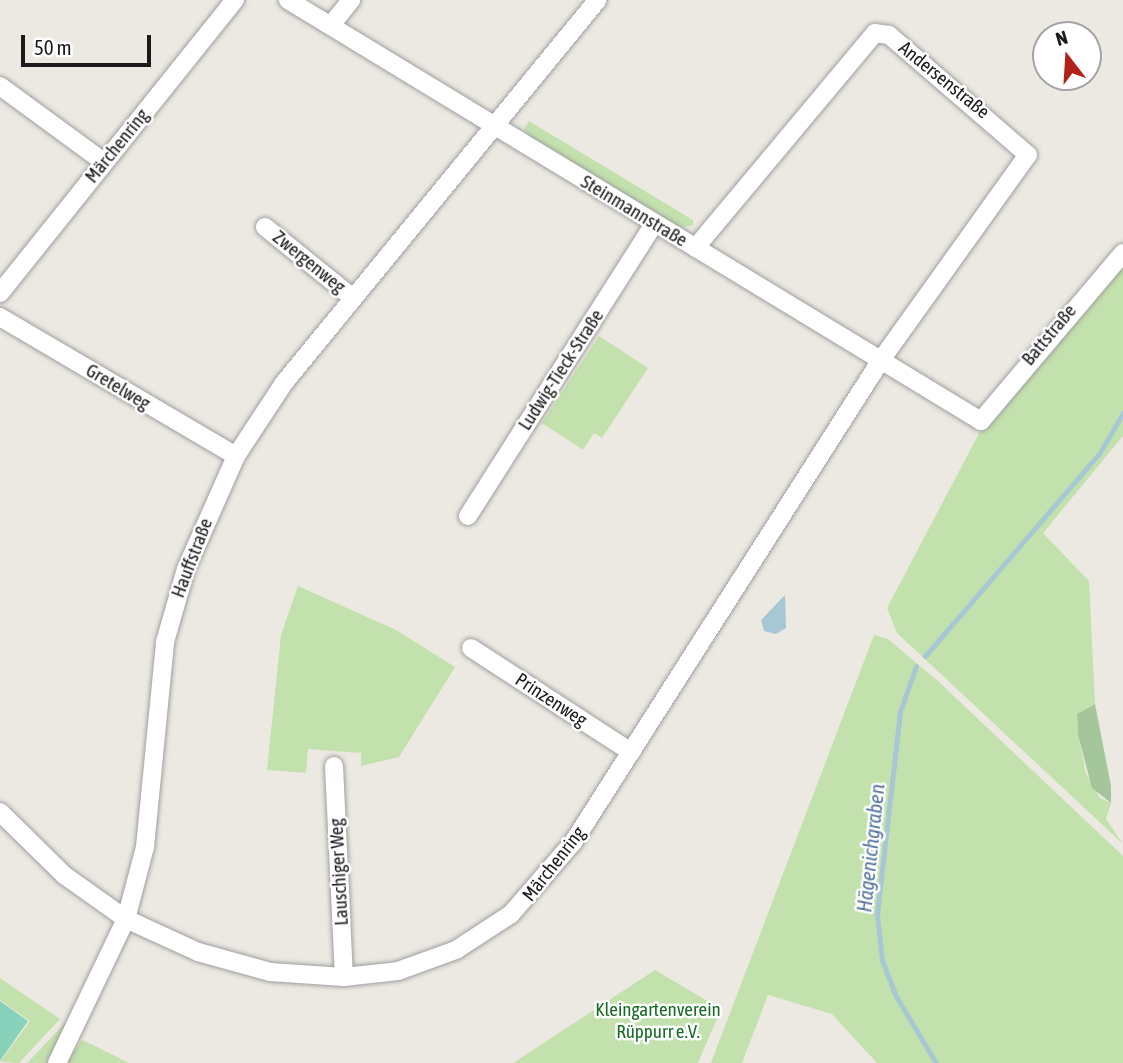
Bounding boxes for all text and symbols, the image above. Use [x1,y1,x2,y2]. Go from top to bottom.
scale bar [24,21,154,65]
north arrow [1032,21,1102,91]
text: N [1053,26,1070,50]
text: 50 m [34,35,72,59]
street label: Andersenstraße [894,36,994,124]
street label: Märchenring [80,104,154,188]
street label: Steinmannstraße [577,170,691,252]
street label: Zwergenweg [268,226,350,298]
street label: Battstraße [1017,300,1081,370]
street label: Ludwig-Tieck-Straße [514,305,608,435]
street label: Gretelweg [82,359,154,415]
street label: Hauffstraße [166,515,218,601]
street label: Prinzenweg [511,668,591,732]
water label: Hägenichgraben [851,783,889,913]
street label: Lauschiger Weg [325,818,353,926]
street label: Märchenring [518,822,590,906]
park label: Kleingartenverein Rüppurr e.V. [595,999,721,1043]

